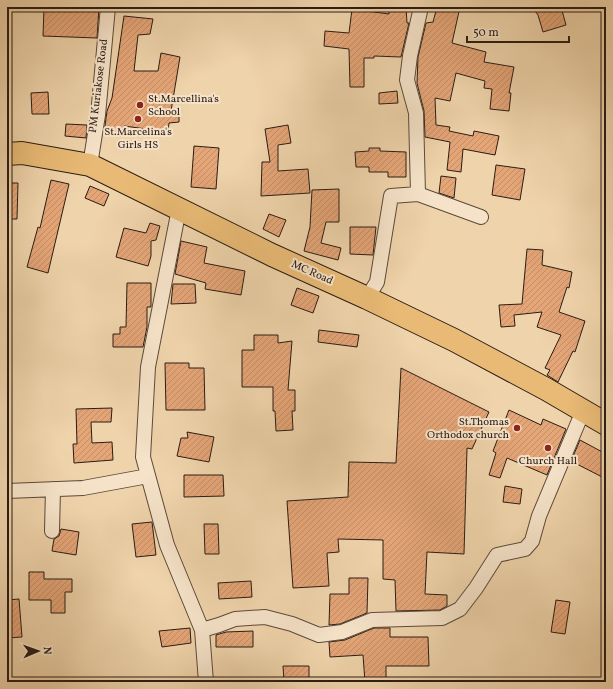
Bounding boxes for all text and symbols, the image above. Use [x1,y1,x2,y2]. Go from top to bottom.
scale bar [467,18,569,44]
text: 50 m [473,25,499,41]
street label: PM Kuriakose Road [86,38,112,134]
place label: St.Marcellina's School [148,92,219,120]
marker: St.Marcellina's School [135,100,145,110]
marker: St.Marcelina's Girls HS [133,114,143,124]
place label: St.Marcelina's Girls HS [104,125,172,153]
street label: MC Road [289,257,335,289]
place label: St.Thomas Orthodox church [427,415,509,443]
marker: St.Thomas Orthodox church [512,423,522,433]
marker: Church Hall [543,443,553,453]
place label: Church Hall [519,454,577,469]
north arrow [18,631,58,671]
text: N [39,646,54,655]

